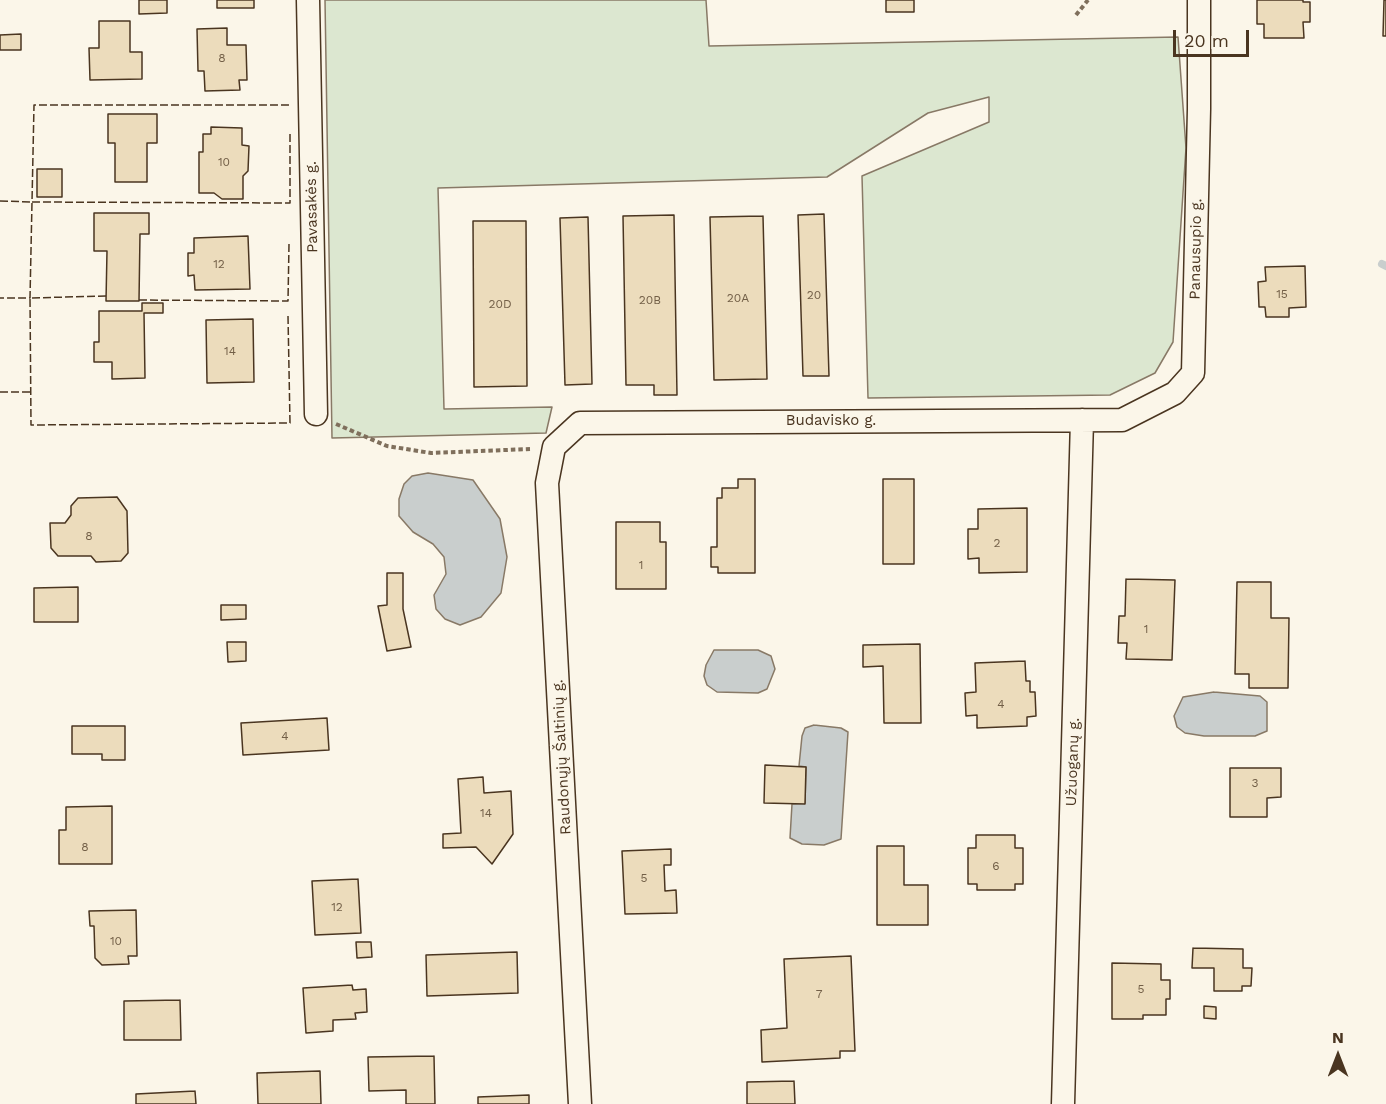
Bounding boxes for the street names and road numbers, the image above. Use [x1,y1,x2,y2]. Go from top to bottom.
street label: Pavasakės g. [302,161,322,253]
street label: Panausupio g. [1186,198,1206,300]
street label: Budavisko g. [786,412,876,430]
street label: Raudonųjų Šaltinių g. [549,679,575,835]
street label: Užuoganų g. [1062,717,1084,807]

